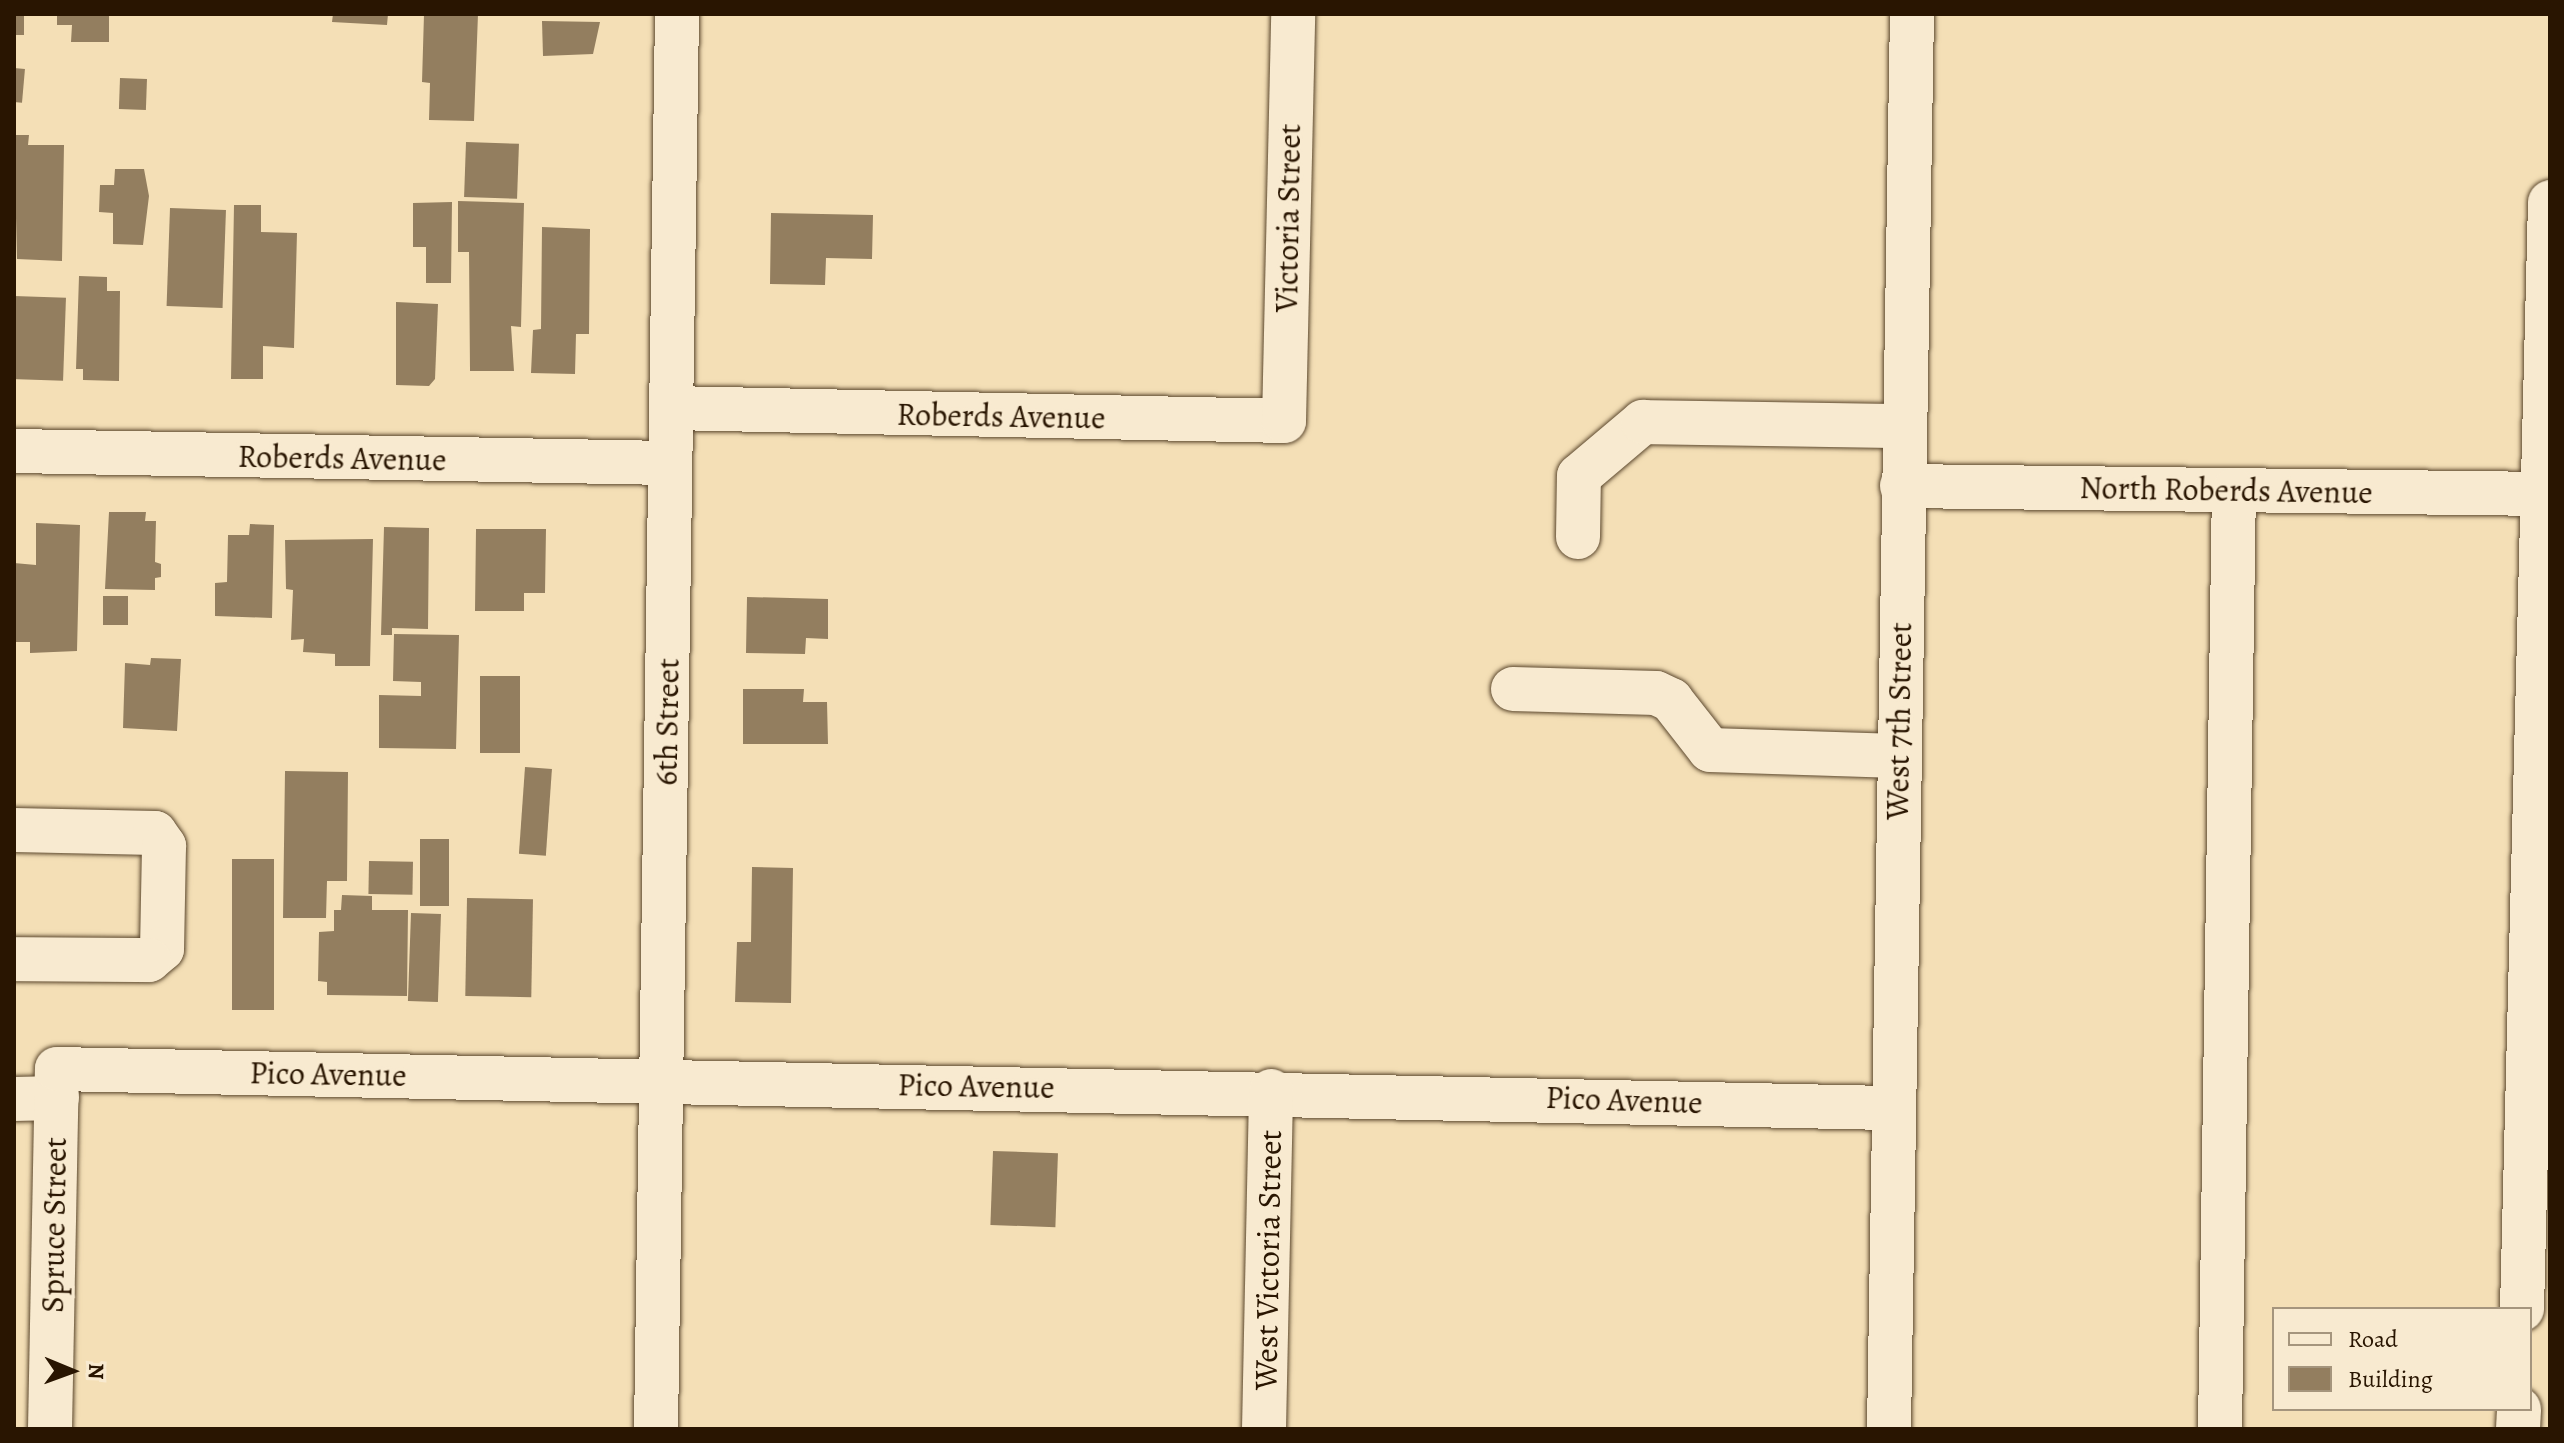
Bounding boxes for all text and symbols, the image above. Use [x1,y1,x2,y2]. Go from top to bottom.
street label: Victoria Street [1267,123,1309,313]
street label: Roberds Avenue [896,395,1106,437]
street label: Roberds Avenue [237,437,447,479]
street label: North Roberds Avenue [2079,468,2373,512]
street label: West 7th Street [1878,622,1920,820]
street label: 6th Street [647,658,687,786]
street label: Pico Avenue [249,1053,407,1095]
street label: Pico Avenue [897,1065,1055,1107]
street label: Pico Avenue [1545,1078,1703,1122]
street label: West Victoria Street [1247,1130,1289,1390]
street label: Spruce Street [33,1137,75,1313]
legend [2272,1307,2532,1411]
text: Road [2348,1323,2398,1355]
north arrow [32,1331,112,1411]
text: N [81,1363,111,1380]
text: Building [2348,1363,2433,1395]

